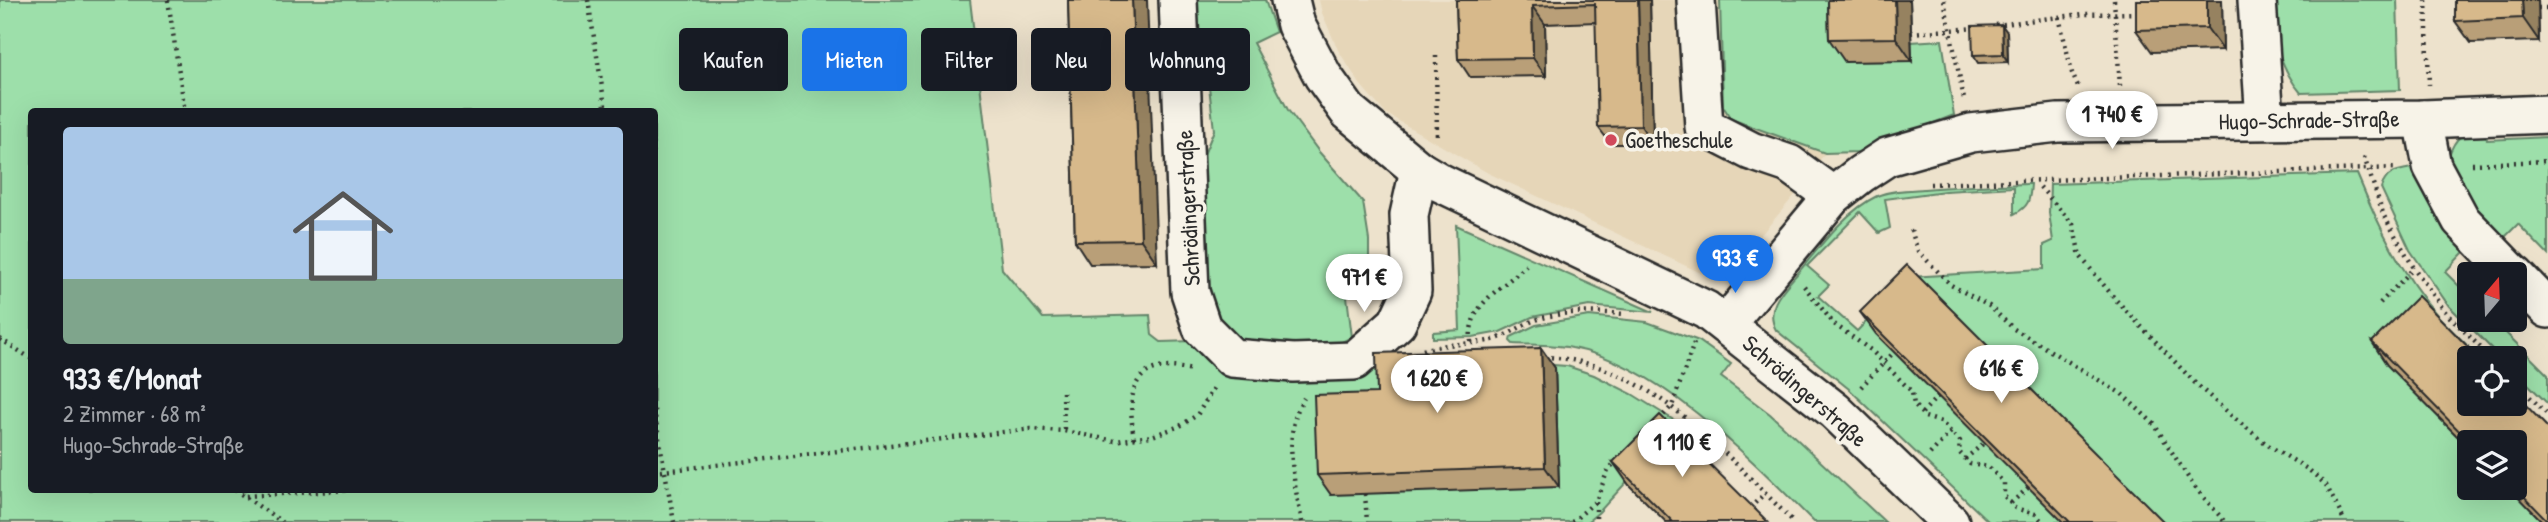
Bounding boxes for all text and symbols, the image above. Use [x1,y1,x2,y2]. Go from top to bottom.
chip: Kaufen [679,28,788,91]
chip: Mieten [802,28,907,91]
chip: Filter [921,28,1017,91]
chip: Neu [1031,28,1111,91]
chip: Wohnung [1125,28,1250,91]
pin: 1 740 € [2047,92,2177,151]
text: 1 740 € [2082,98,2142,129]
street label: Hugo-Schrade-Straße [2218,102,2400,137]
place label: Goetheschule [1625,124,1733,155]
street label: Schrödingerstraße [1168,129,1207,287]
marker: Goetheschule [1603,132,1619,148]
icon: home [280,173,406,299]
pin: 933 € [1686,236,1784,295]
text: 933 € [1712,242,1758,273]
pin: 971 € [1315,254,1413,314]
text: 971 € [1342,261,1386,292]
north arrow [2457,262,2527,332]
map controls [2457,262,2527,500]
street label: Schrödingerstraße [1736,328,1874,453]
pin: 616 € [1952,346,2050,405]
button: locate [2457,346,2527,416]
text: 616 € [1979,352,2023,383]
pin: 1 620 € [1372,356,1502,415]
text: 933 €/Monat [63,358,201,398]
text: 1 620 € [1407,362,1467,393]
text: 2 Zimmer · 68 m² [63,398,206,429]
pin: 1 110 € [1617,420,1747,479]
text: 1 110 € [1654,426,1711,457]
text: Hugo-Schrade-Straße [63,429,244,460]
button: layers [2457,430,2527,500]

